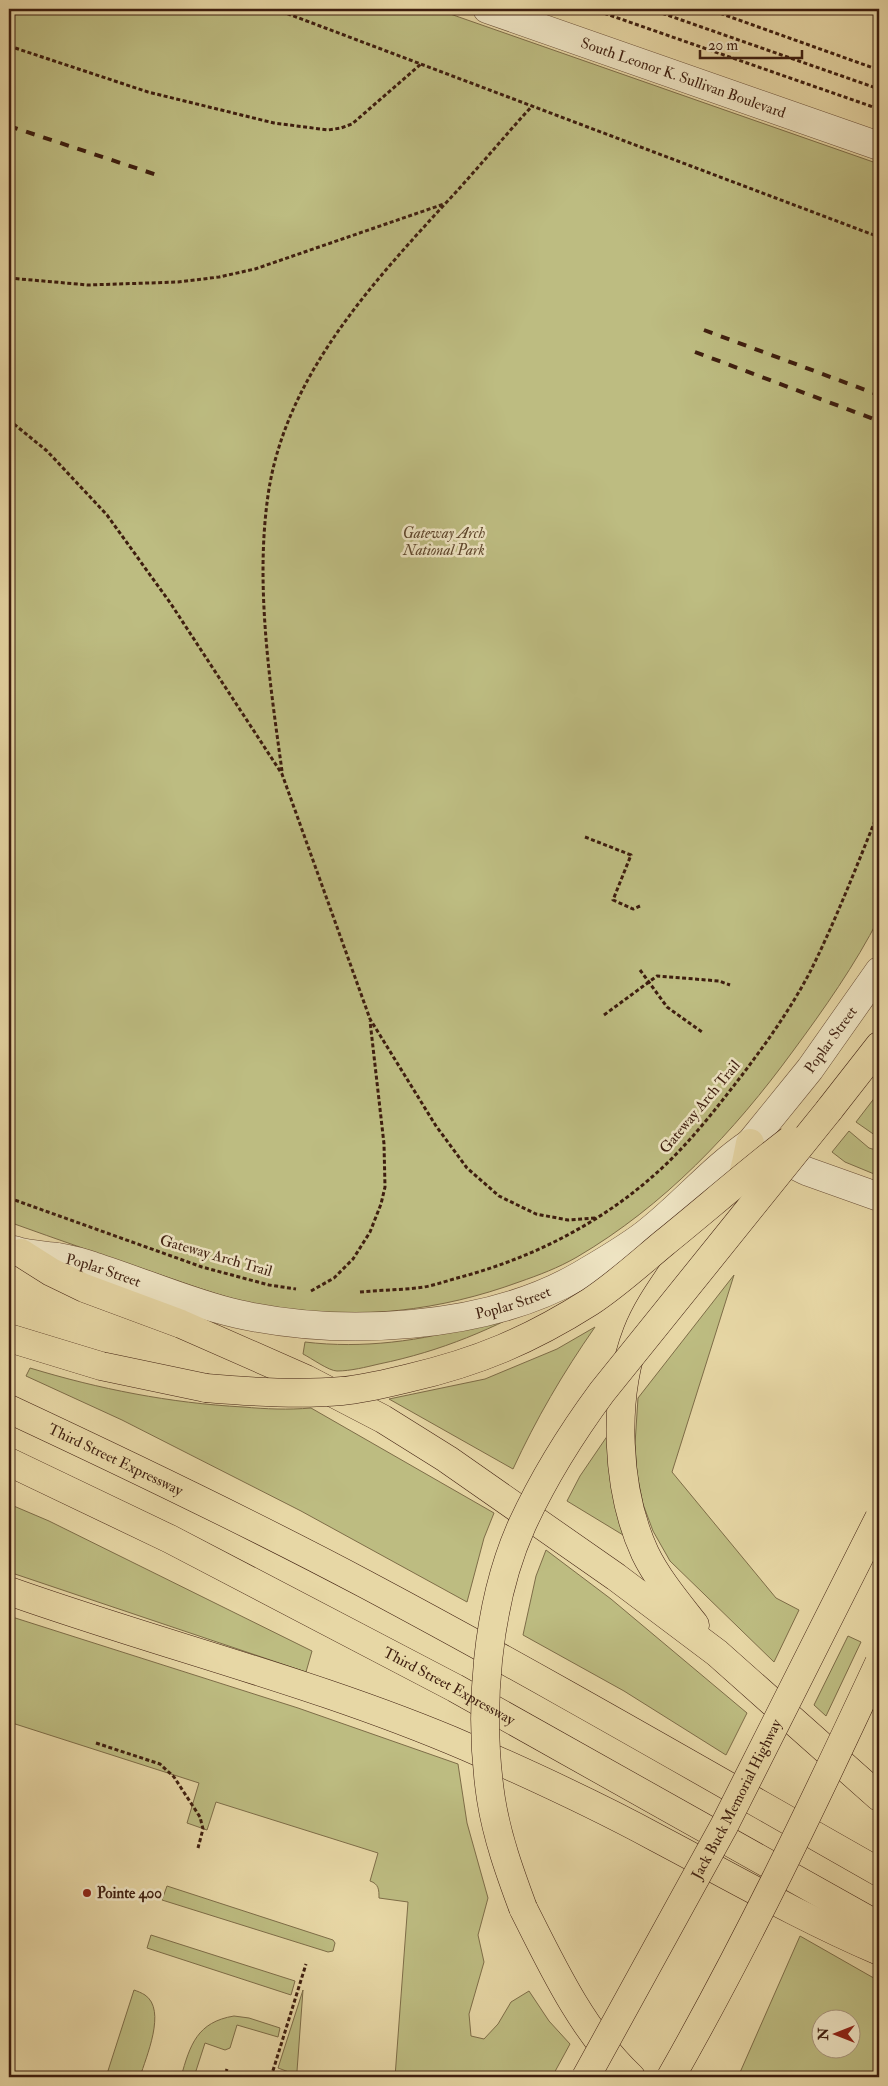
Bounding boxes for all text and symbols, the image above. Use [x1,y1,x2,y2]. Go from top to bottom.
scale bar [700,28,803,60]
street label: South Leonor K. Sullivan Boulevard [578,33,789,122]
text: 20 m [708,36,738,55]
park label: Gateway Arch National Park [402,524,485,560]
street label: Poplar Street [800,1003,862,1078]
street label: Gateway Arch Trail [655,1056,745,1158]
street label: Gateway Arch Trail [158,1231,275,1281]
street label: Poplar Street [64,1249,144,1291]
street label: Poplar Street [474,1282,554,1323]
street label: Third Street Expressway [45,1419,187,1500]
street label: Third Street Expressway [380,1643,519,1730]
street label: Jack Buck Memorial Highway [687,1716,786,1884]
place label: Pointe 400 [97,1884,162,1903]
marker: Pointe 400 [81,1887,93,1899]
north arrow [810,2008,860,2058]
text: N [815,2027,832,2041]

